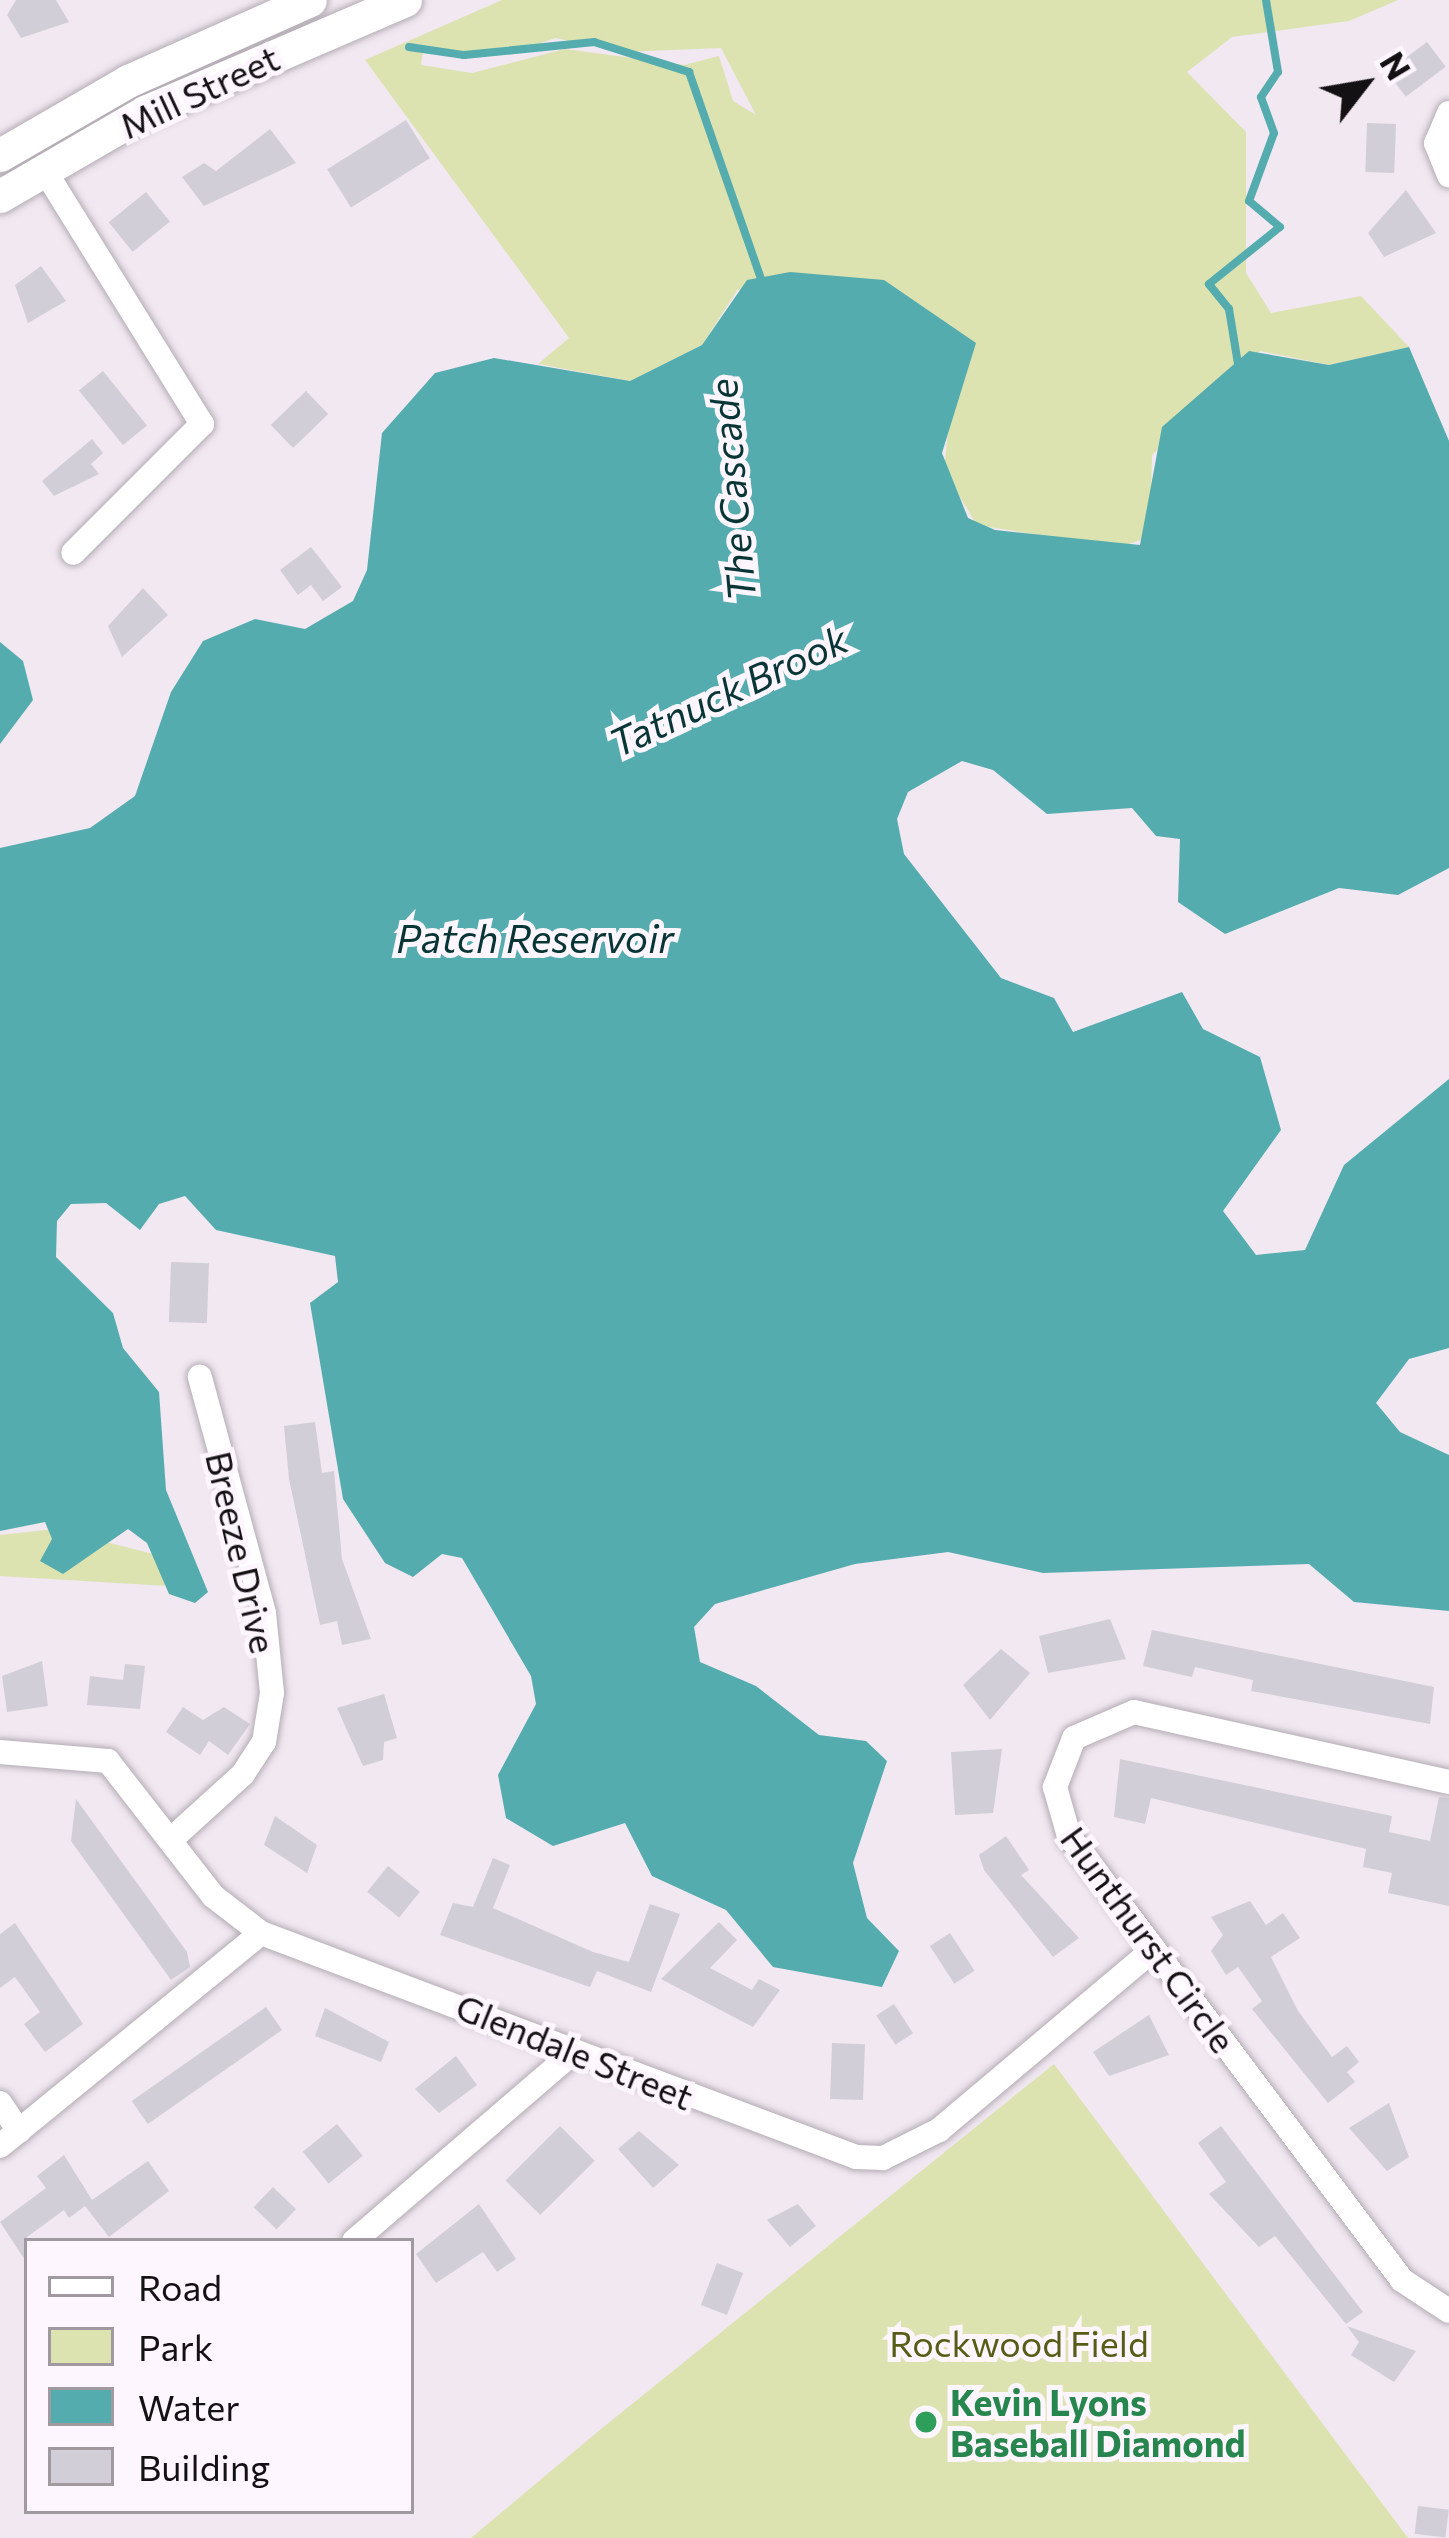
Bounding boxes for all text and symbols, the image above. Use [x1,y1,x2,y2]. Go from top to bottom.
north arrow [1305,24,1425,144]
street label: Mill Street [113,35,285,147]
text: N [1372,44,1420,86]
water label: The Cascade [698,377,764,603]
water label: Tatnuck Brook [601,614,855,766]
water label: Patch Reservoir [396,914,674,960]
street label: Breeze Drive [198,1447,286,1657]
street label: Hunthurst Circle [1053,1818,1245,2060]
street label: Glendale Street [450,1984,700,2118]
legend [24,2238,414,2514]
text: Road [138,2264,222,2308]
park label: Rockwood Field [889,2321,1149,2365]
text: Park [138,2324,213,2368]
place label: Kevin Lyons Baseball Diamond [950,2379,1246,2464]
text: Water [138,2384,240,2428]
marker: Kevin Lyons Baseball Diamond [913,2409,939,2435]
text: Building [138,2444,270,2488]

